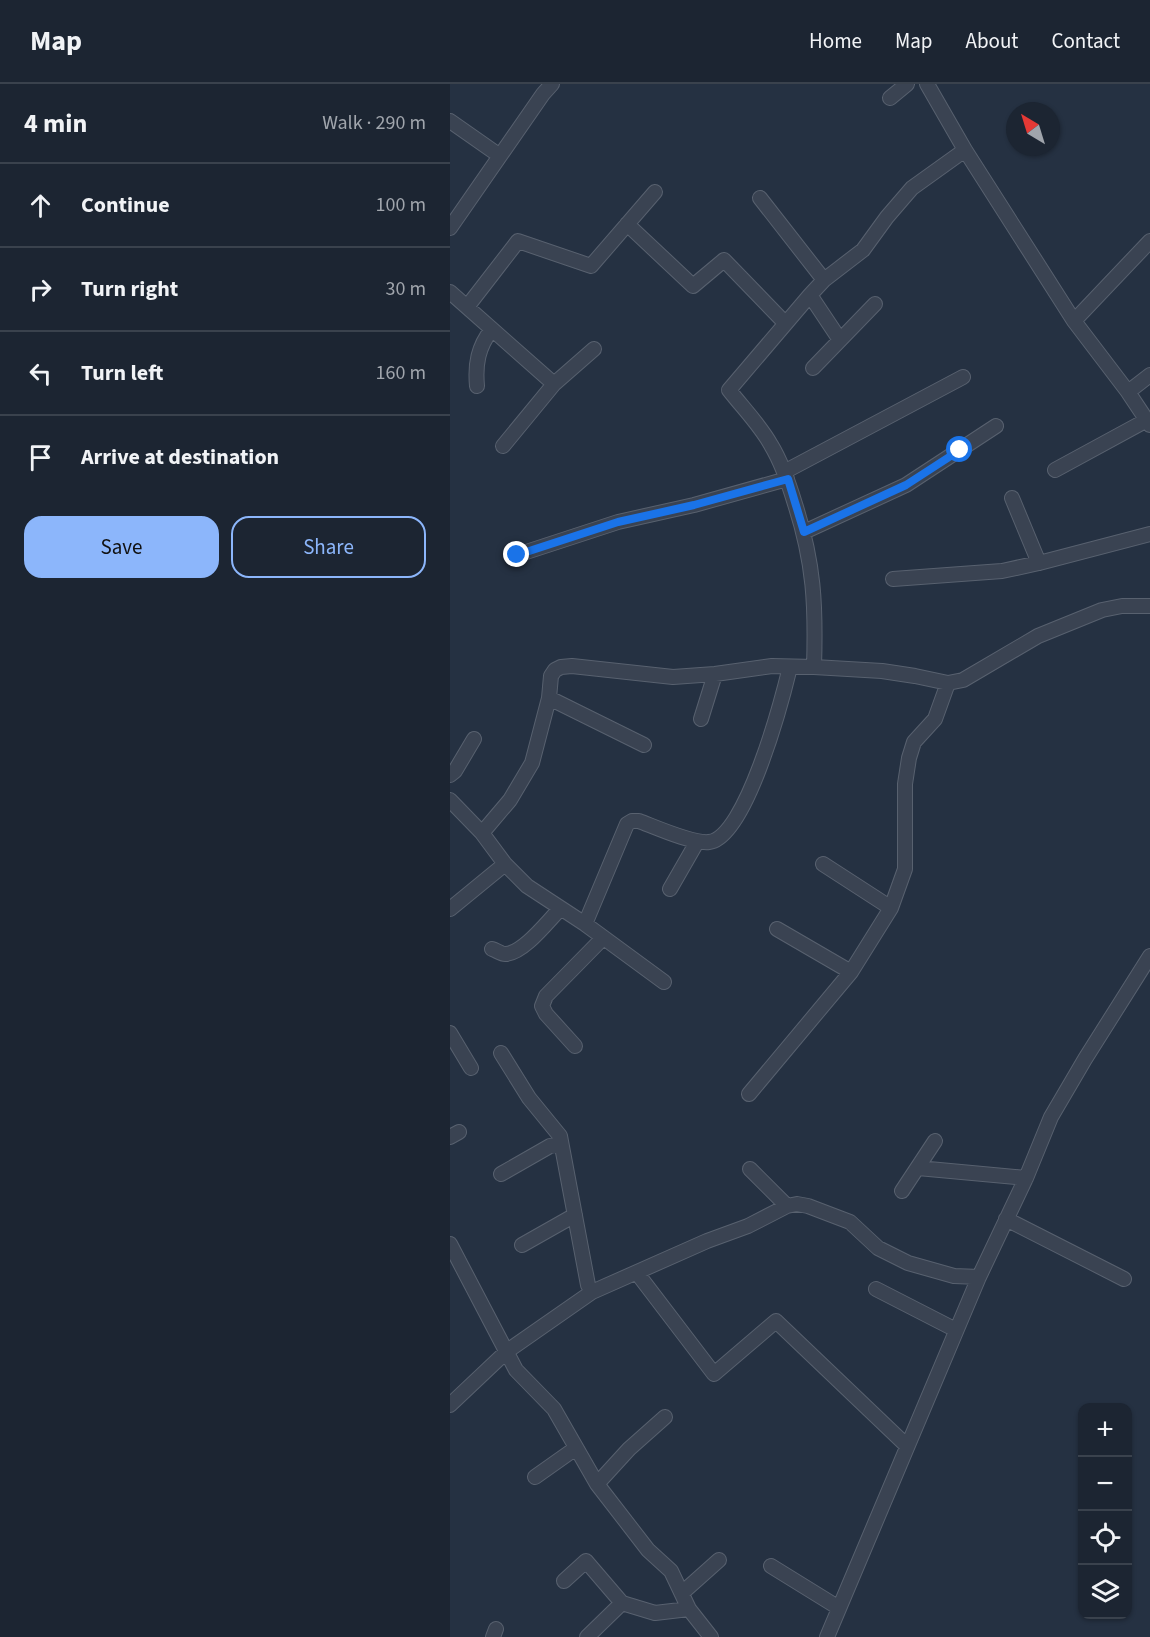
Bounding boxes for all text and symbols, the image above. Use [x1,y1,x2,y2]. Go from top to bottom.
text: Map [30,21,82,61]
text: Home [809,26,862,56]
text: Map [895,26,933,56]
text: About [966,26,1018,56]
text: Contact [1051,26,1120,56]
north arrow [1006,102,1060,156]
text: 4 min [24,105,87,142]
text: Walk · 290 m [322,109,426,137]
icon: ahead [24,189,57,222]
text: Continue [81,189,170,221]
text: 100 m [376,191,426,219]
icon: right [24,273,57,306]
text: Turn right [81,273,178,305]
text: 30 m [386,275,426,303]
icon: left [24,357,57,390]
text: Turn left [81,357,163,389]
text: 160 m [376,359,426,387]
route start [946,436,972,462]
icon: arrive [24,441,57,474]
text: Arrive at destination [81,441,279,473]
button: Save [24,516,219,578]
button: Share [231,516,426,578]
route end [503,541,529,567]
map controls [1078,1403,1132,1619]
button: + [1078,1403,1132,1457]
button: − [1078,1457,1132,1511]
button: locate [1078,1511,1132,1565]
button: layers [1078,1565,1132,1619]

